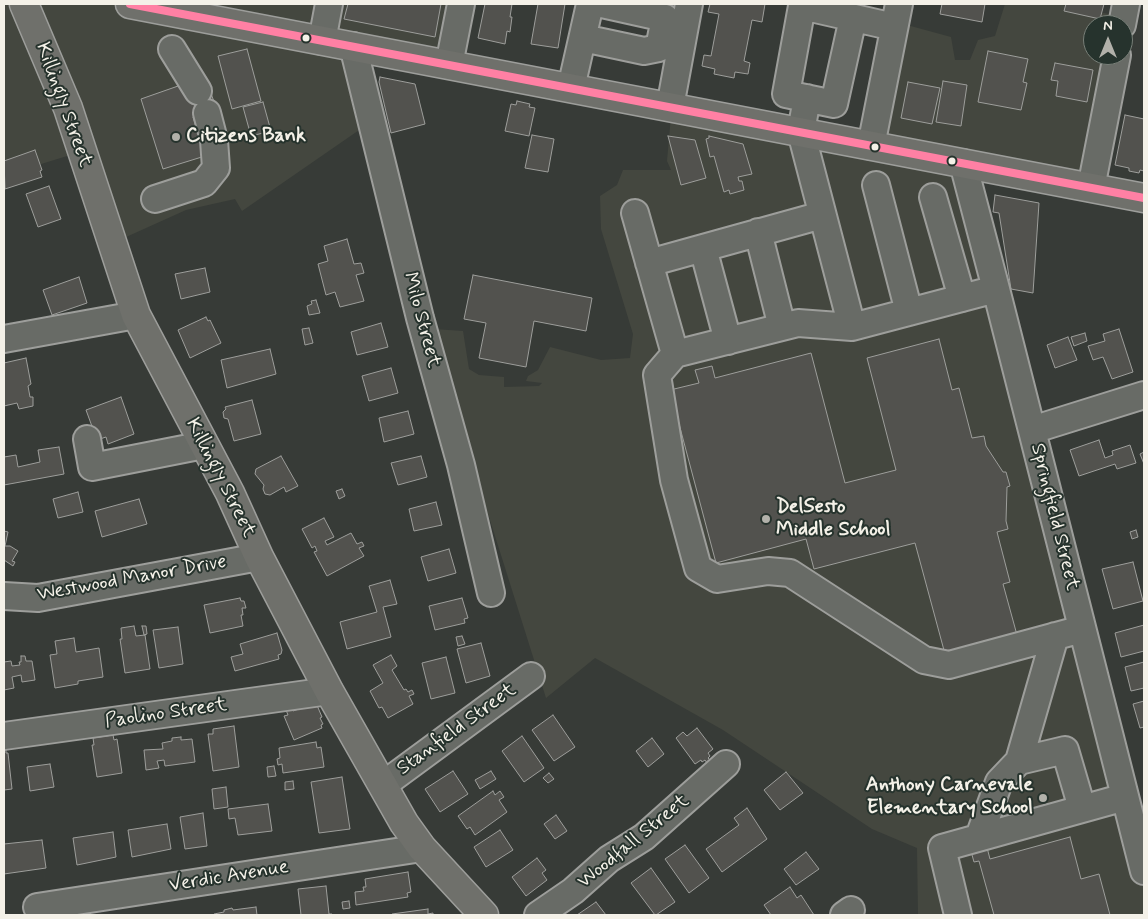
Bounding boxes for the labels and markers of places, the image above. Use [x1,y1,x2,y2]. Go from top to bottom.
unlabelled marker [301,33,311,43]
place label: Citizens Bank [186,125,306,149]
marker: Citizens Bank [170,131,182,143]
unlabelled marker [870,142,880,152]
unlabelled marker [947,156,957,166]
place label: DelSesto Middle School [776,496,890,543]
marker: DelSesto Middle School [760,513,772,525]
place label: Anthony Carnevale Elementary School [866,774,1033,821]
marker: Anthony Carnevale Elementary School [1037,792,1049,804]

